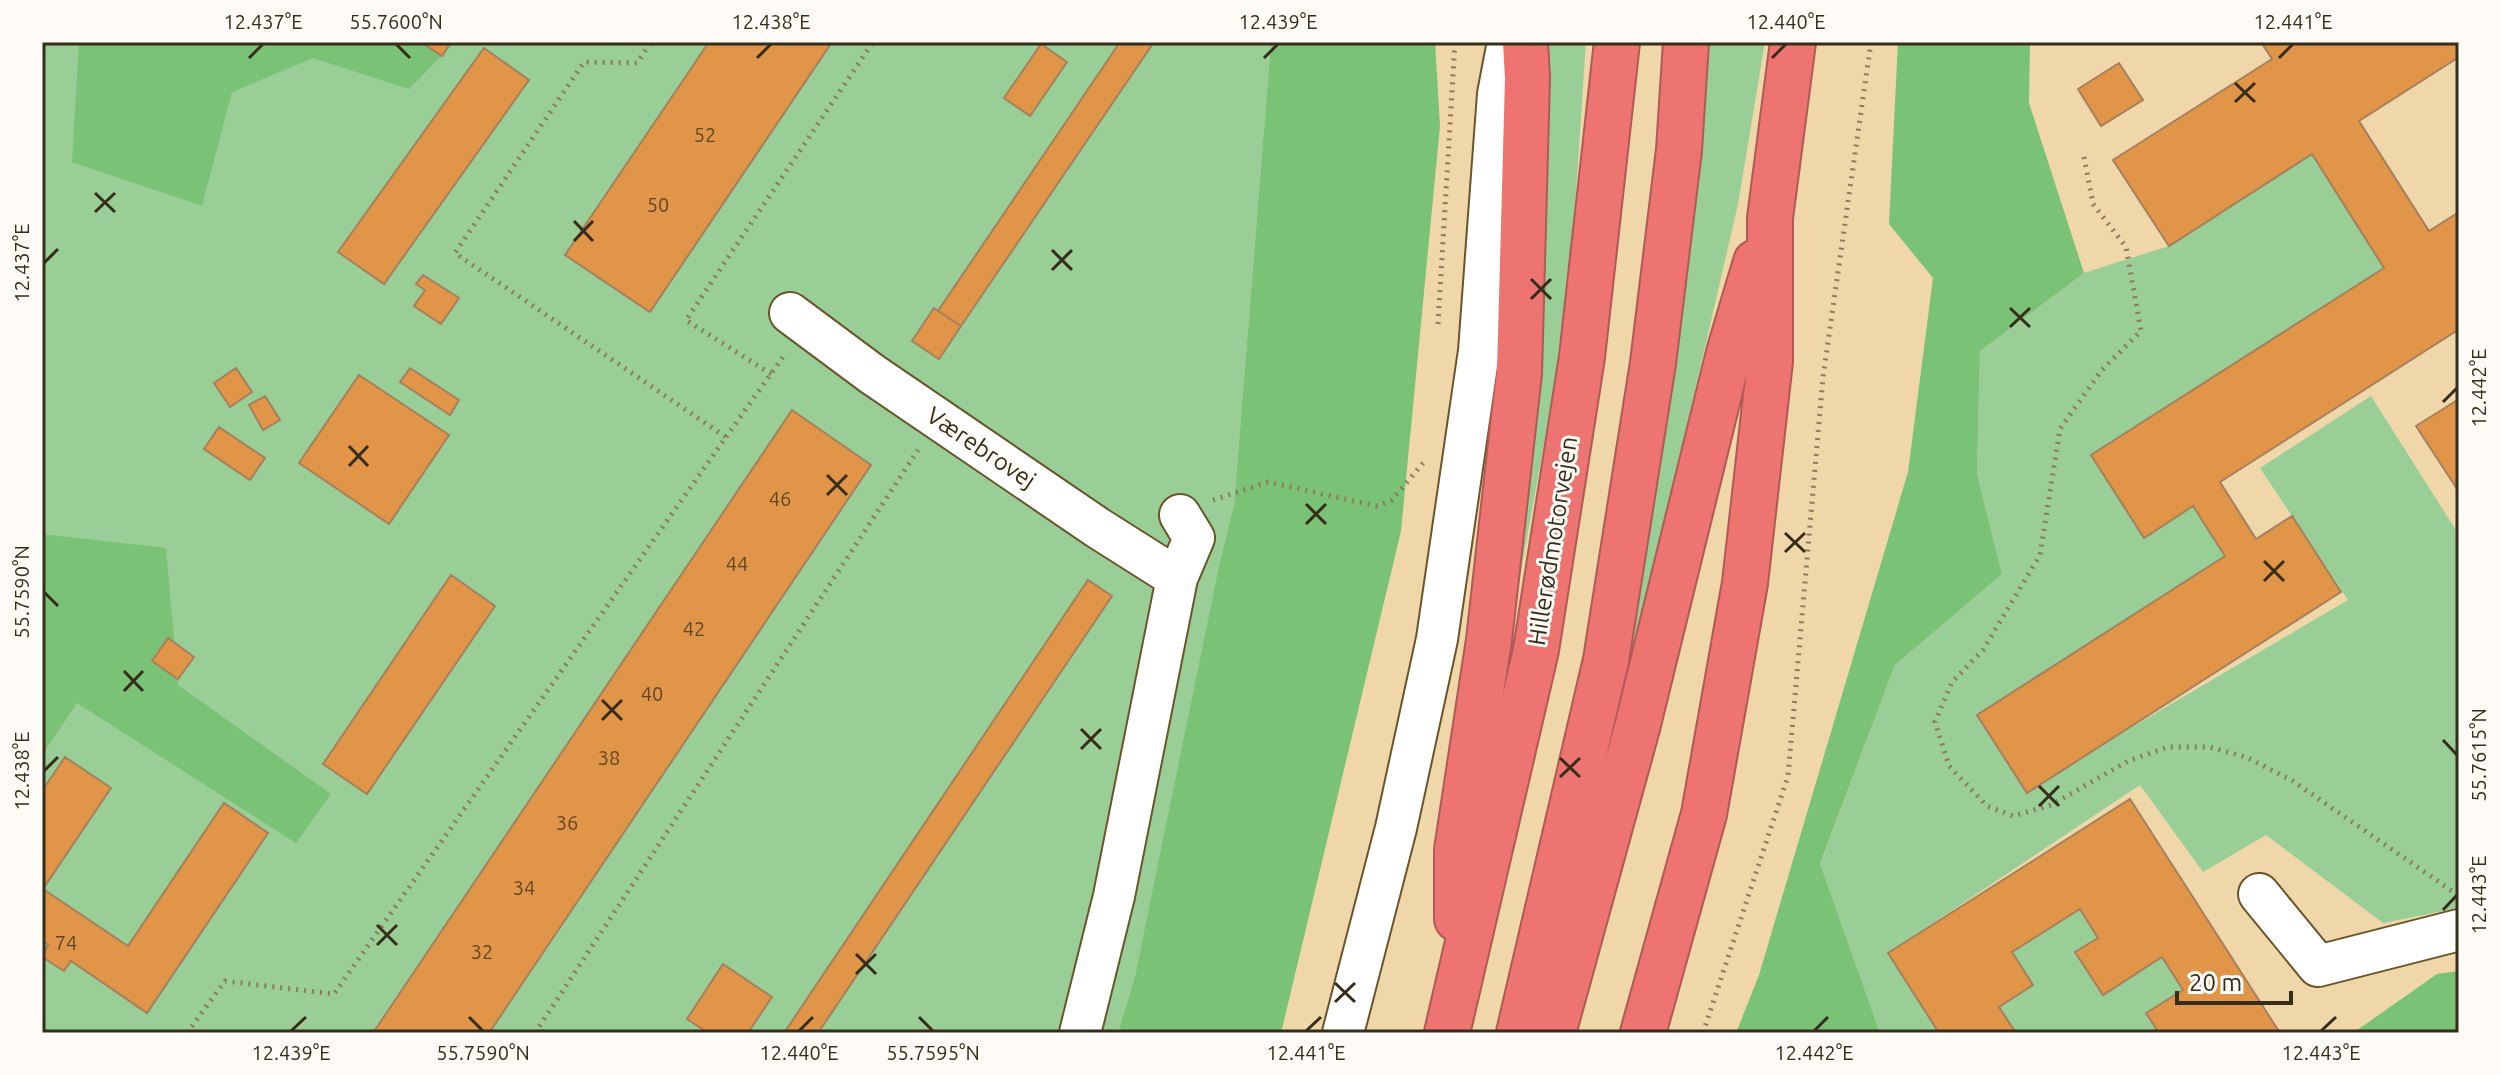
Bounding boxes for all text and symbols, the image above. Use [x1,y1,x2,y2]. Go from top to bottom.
text: 12.437°E [224,10,303,33]
text: 55.7600°N [349,10,443,33]
text: 12.438°E [732,10,811,33]
text: 12.439°E [1239,10,1318,33]
text: 12.440°E [1747,10,1826,33]
text: 12.441°E [2254,10,2333,33]
house number: 52 [694,123,716,146]
house number: 50 [647,193,669,216]
text: 12.437°E [10,224,33,303]
text: 12.442°E [2467,349,2490,428]
street label: Værebrovej [922,401,1041,494]
street label: Hillerødmotorvejen [1523,435,1582,647]
house number: 46 [769,487,791,510]
text: 55.7590°N [10,545,33,639]
house number: 44 [726,552,748,575]
house number: 42 [683,617,705,640]
house number: 40 [641,682,663,705]
text: 55.7615°N [2467,708,2490,802]
text: 12.438°E [10,732,33,811]
house number: 38 [598,746,620,769]
house number: 36 [556,811,578,834]
text: 12.443°E [2467,856,2490,935]
house number: 34 [513,876,535,899]
house number: 74 [55,931,77,954]
house number: 32 [471,940,493,963]
scale bar [2177,955,2291,1005]
text: 20 m [2189,969,2242,996]
text: 12.439°E [252,1041,331,1064]
text: 55.7590°N [436,1041,530,1064]
text: 12.440°E [760,1041,839,1064]
text: 55.7595°N [886,1041,980,1064]
text: 12.441°E [1267,1041,1346,1064]
text: 12.442°E [1775,1041,1854,1064]
text: 12.443°E [2282,1041,2361,1064]

